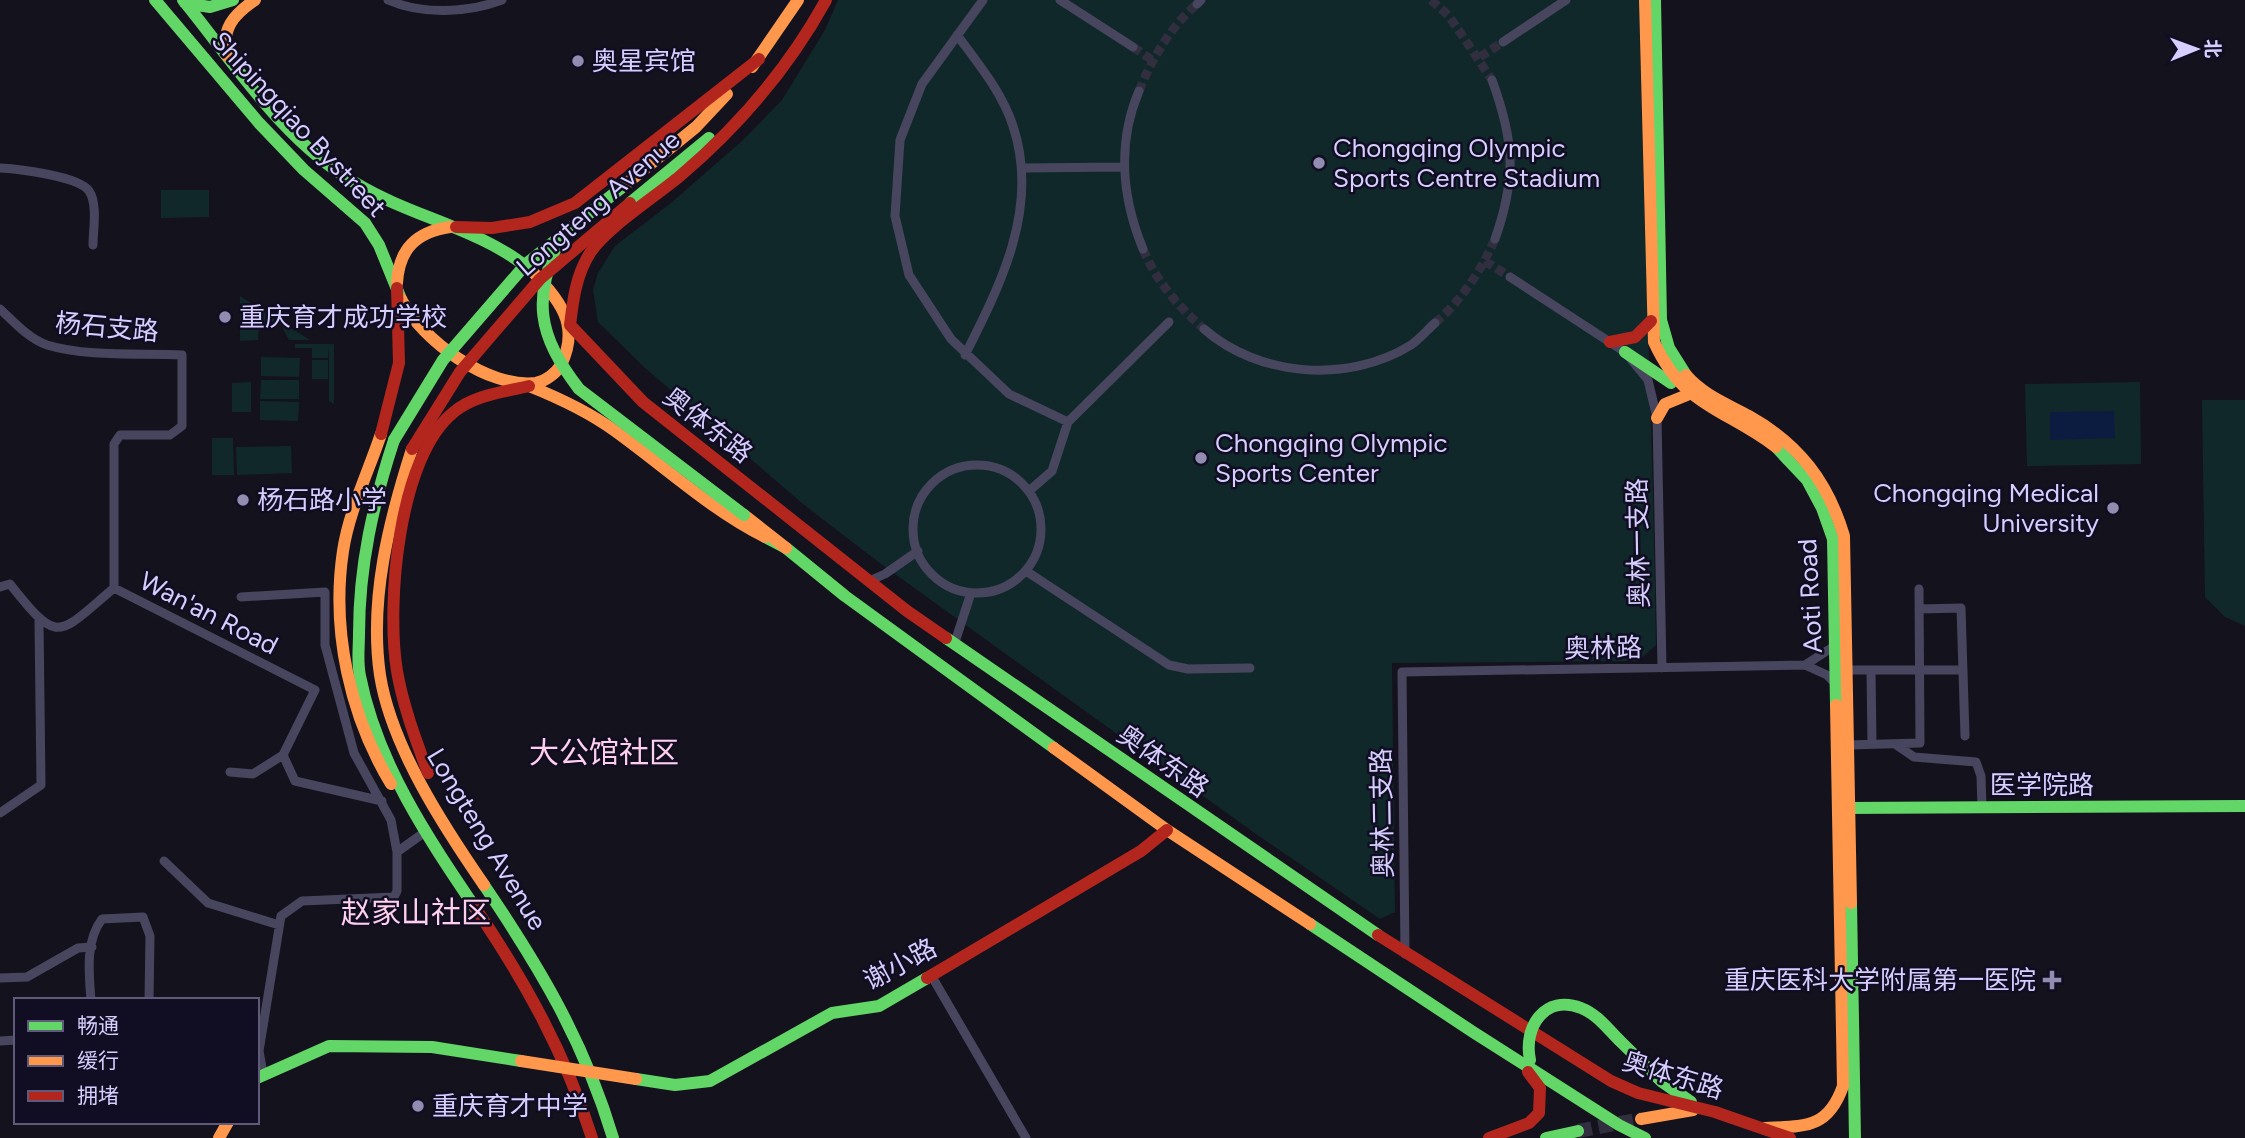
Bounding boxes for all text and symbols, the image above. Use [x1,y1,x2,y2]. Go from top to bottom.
north arrow [2161,14,2231,84]
street label: Shipingqiao Bystreet [205,25,393,224]
text: 北 [2201,39,2224,58]
place label: 奥星宾馆 [592,45,696,77]
marker: 奥星宾馆 [570,53,586,69]
street label: Longteng Avenue [510,123,686,283]
place label: Chongqing Olympic Sports Centre Stadium [1333,132,1600,194]
marker: Chongqing Olympic Sports Centre Stadium [1311,155,1327,171]
place label: 重庆育才成功学校 [239,301,447,333]
street label: 杨石支路 [54,307,160,347]
marker: 重庆育才成功学校 [217,309,233,325]
street label: 奥体东路 [657,380,759,470]
place label: Chongqing Olympic Sports Center [1215,427,1448,489]
marker: Chongqing Olympic Sports Center [1193,450,1209,466]
place label: Chongqing Medical University [1873,477,2099,539]
street label: 奥林一支路 [1621,478,1655,608]
place label: 杨石路小学 [257,484,387,516]
marker: 杨石路小学 [235,492,251,508]
marker: Chongqing Medical University [2105,500,2121,516]
street label: Aoti Road [1791,538,1829,654]
street label: Wan'an Road [134,564,284,662]
street label: 奥林路 [1564,631,1642,665]
street label: 奥体东路 [1111,718,1215,804]
district label: 大公馆社区 [529,734,679,771]
street label: Longteng Avenue [420,742,554,936]
street label: 奥林二支路 [1365,748,1399,878]
street label: 医学院路 [1990,769,2094,801]
district label: 赵家山社区 [341,894,491,931]
street label: 谢小路 [858,932,942,996]
place label: 重庆医科大学附属第一医院 [1724,964,2036,996]
marker: 重庆医科大学附属第一医院 [2042,970,2062,990]
legend [14,998,259,1124]
text: 畅通 [77,1013,119,1038]
street label: 奥体东路 [1619,1044,1727,1106]
text: 缓行 [77,1048,119,1073]
text: 拥堵 [77,1083,119,1108]
place label: 重庆育才中学 [432,1090,588,1122]
marker: 重庆育才中学 [410,1098,426,1114]

